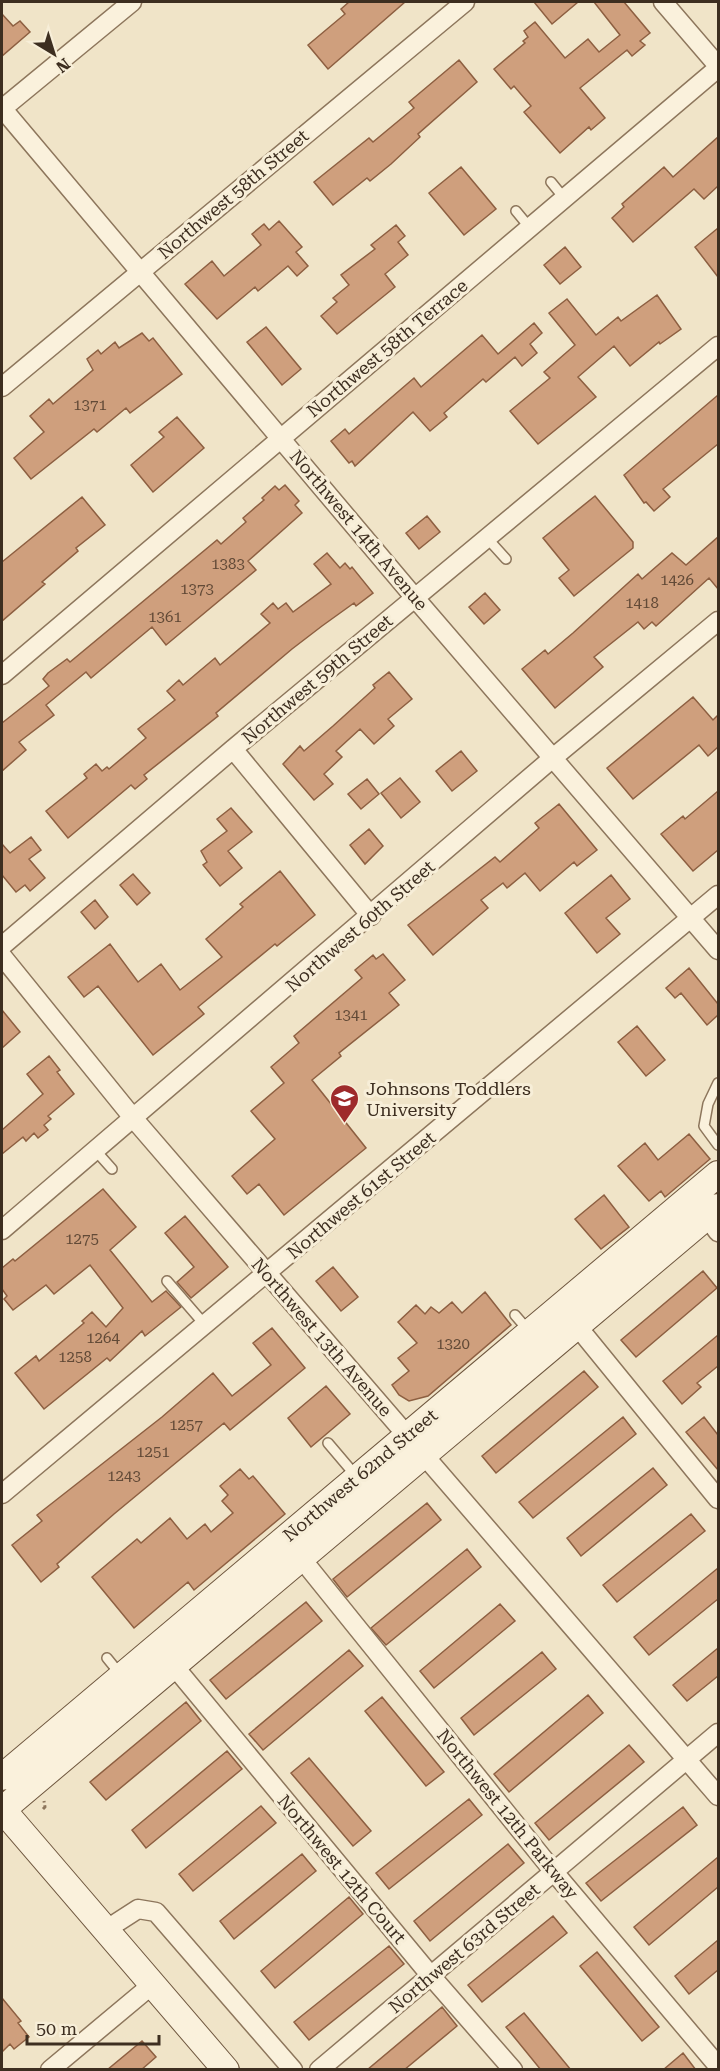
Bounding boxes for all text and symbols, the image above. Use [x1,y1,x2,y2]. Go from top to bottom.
north arrow [24,24,84,84]
text: N [52,54,74,77]
street label: Northwest 58th Street [153,125,313,263]
street label: Northwest 58th Terrace [302,275,472,421]
house number: 1371 [73,396,107,414]
street label: Northwest 14th Avenue [286,446,432,615]
house number: 1383 [211,555,245,573]
house number: 1426 [660,571,694,589]
house number: 1373 [180,580,214,598]
house number: 1418 [625,594,659,612]
house number: 1361 [148,608,182,626]
street label: Northwest 59th Street [237,610,397,748]
street label: Northwest 60th Street [281,856,439,996]
house number: 1341 [334,1006,368,1024]
place label: Johnsons Toddlers University [366,1078,531,1120]
school or university icon: Johnsons Toddlers University [329,1082,361,1124]
street label: Northwest 61st Street [283,1127,440,1263]
house number: 1275 [65,1230,99,1248]
street label: Northwest 13th Avenue [248,1254,397,1421]
house number: 1264 [86,1329,120,1347]
house number: 1320 [436,1335,470,1353]
house number: 1258 [58,1348,92,1366]
street label: Northwest 62nd Street [279,1404,442,1546]
house number: 1257 [169,1416,203,1434]
house number: 1251 [136,1443,170,1461]
house number: 1243 [107,1467,141,1485]
street label: Northwest 12th Parkway [433,1725,583,1903]
street label: Northwest 12th Court [274,1790,411,1948]
street label: Northwest 63rd Street [384,1879,544,2017]
scale bar [27,2008,159,2046]
text: 50 m [36,2018,77,2039]

